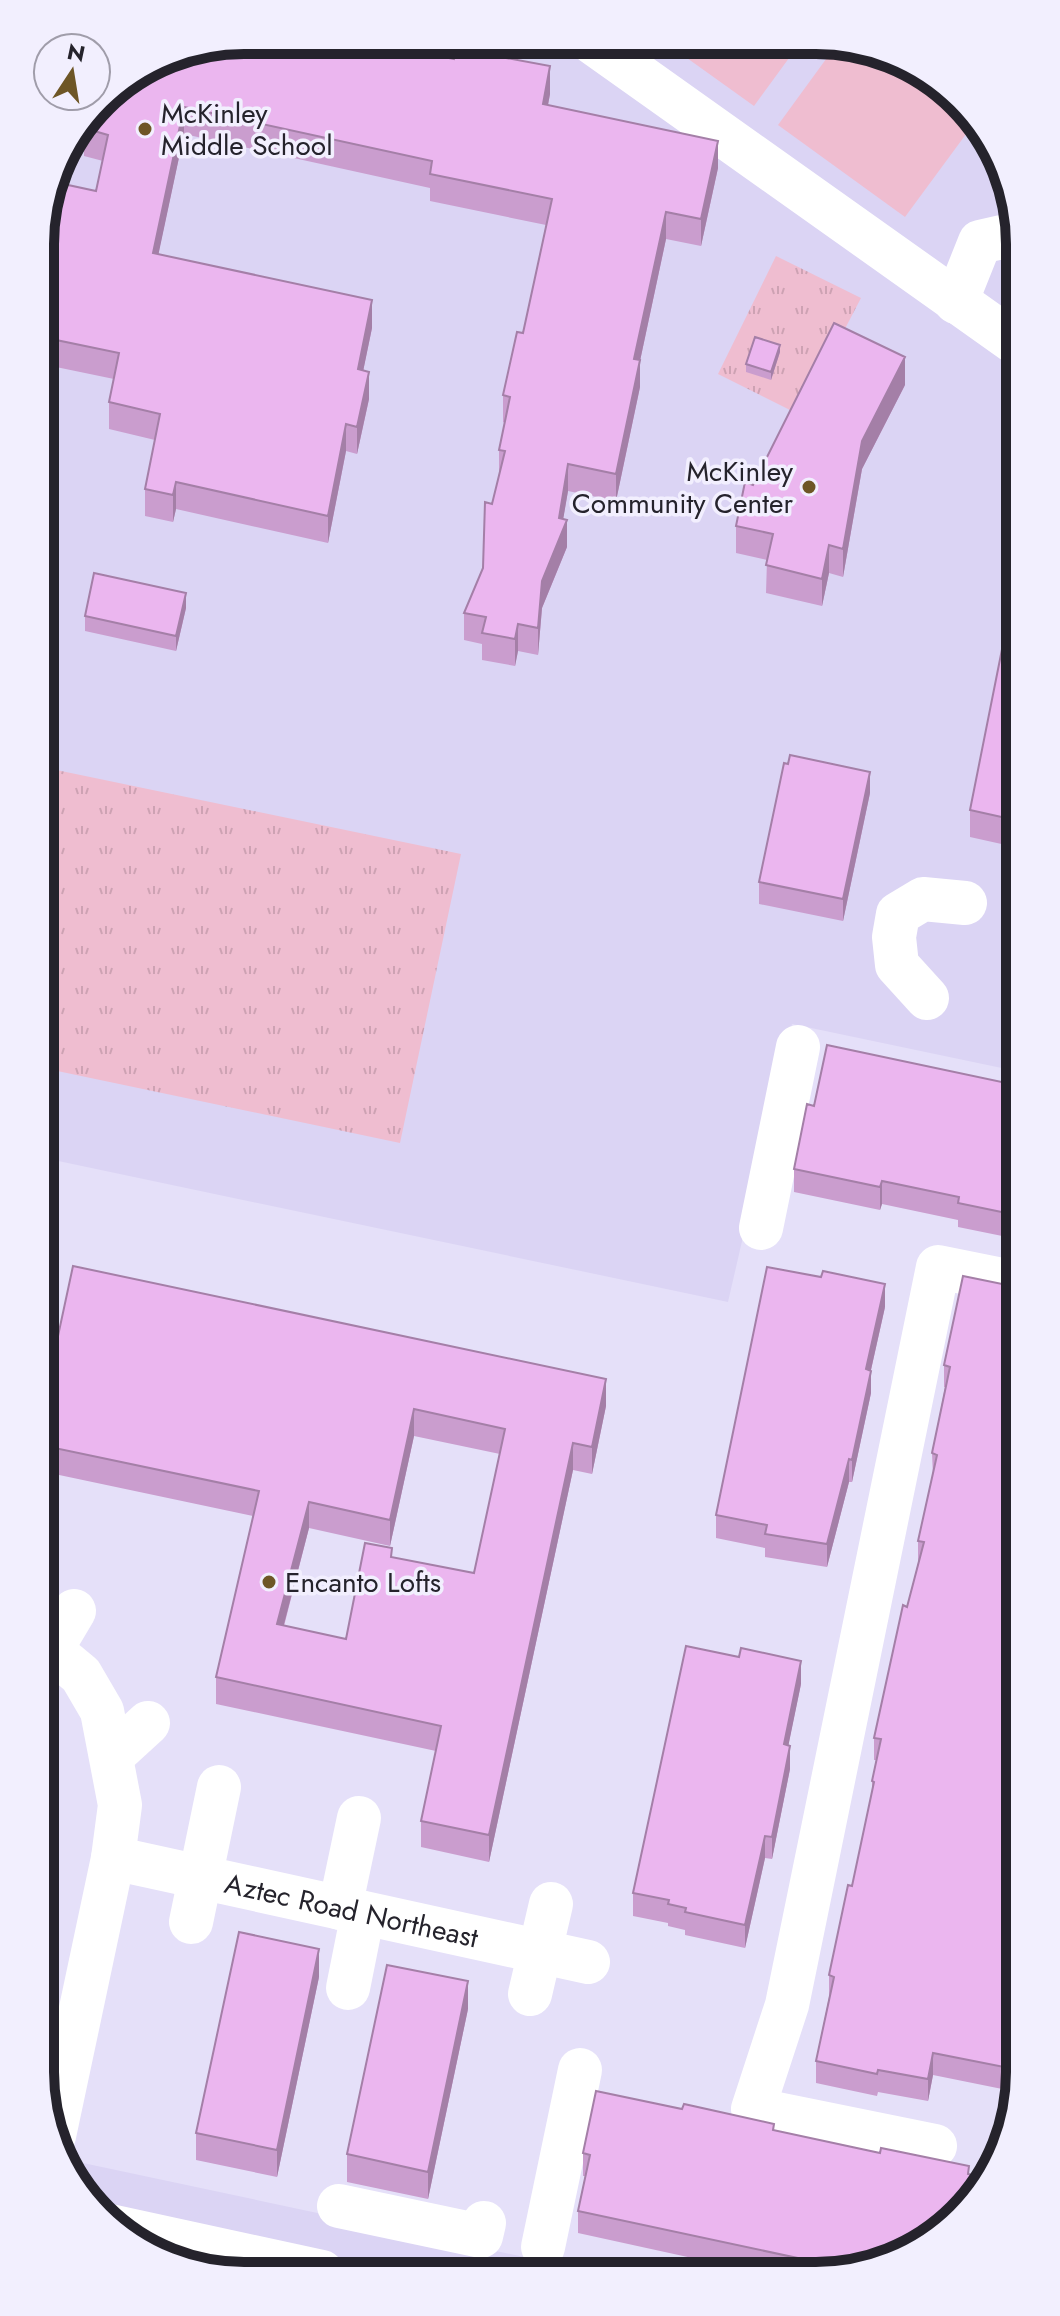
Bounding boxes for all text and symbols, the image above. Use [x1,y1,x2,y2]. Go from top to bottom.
north arrow [32,32,112,112]
text: N [64,35,88,70]
place label: McKinley Middle School [161,93,333,166]
marker: McKinley Middle School [136,120,154,138]
place label: McKinley Community Center [572,451,794,524]
marker: McKinley Community Center [800,478,818,496]
place label: Encanto Lofts [285,1562,441,1603]
marker: Encanto Lofts [260,1573,278,1591]
street label: Aztec Road Northeast [221,1863,482,1958]

